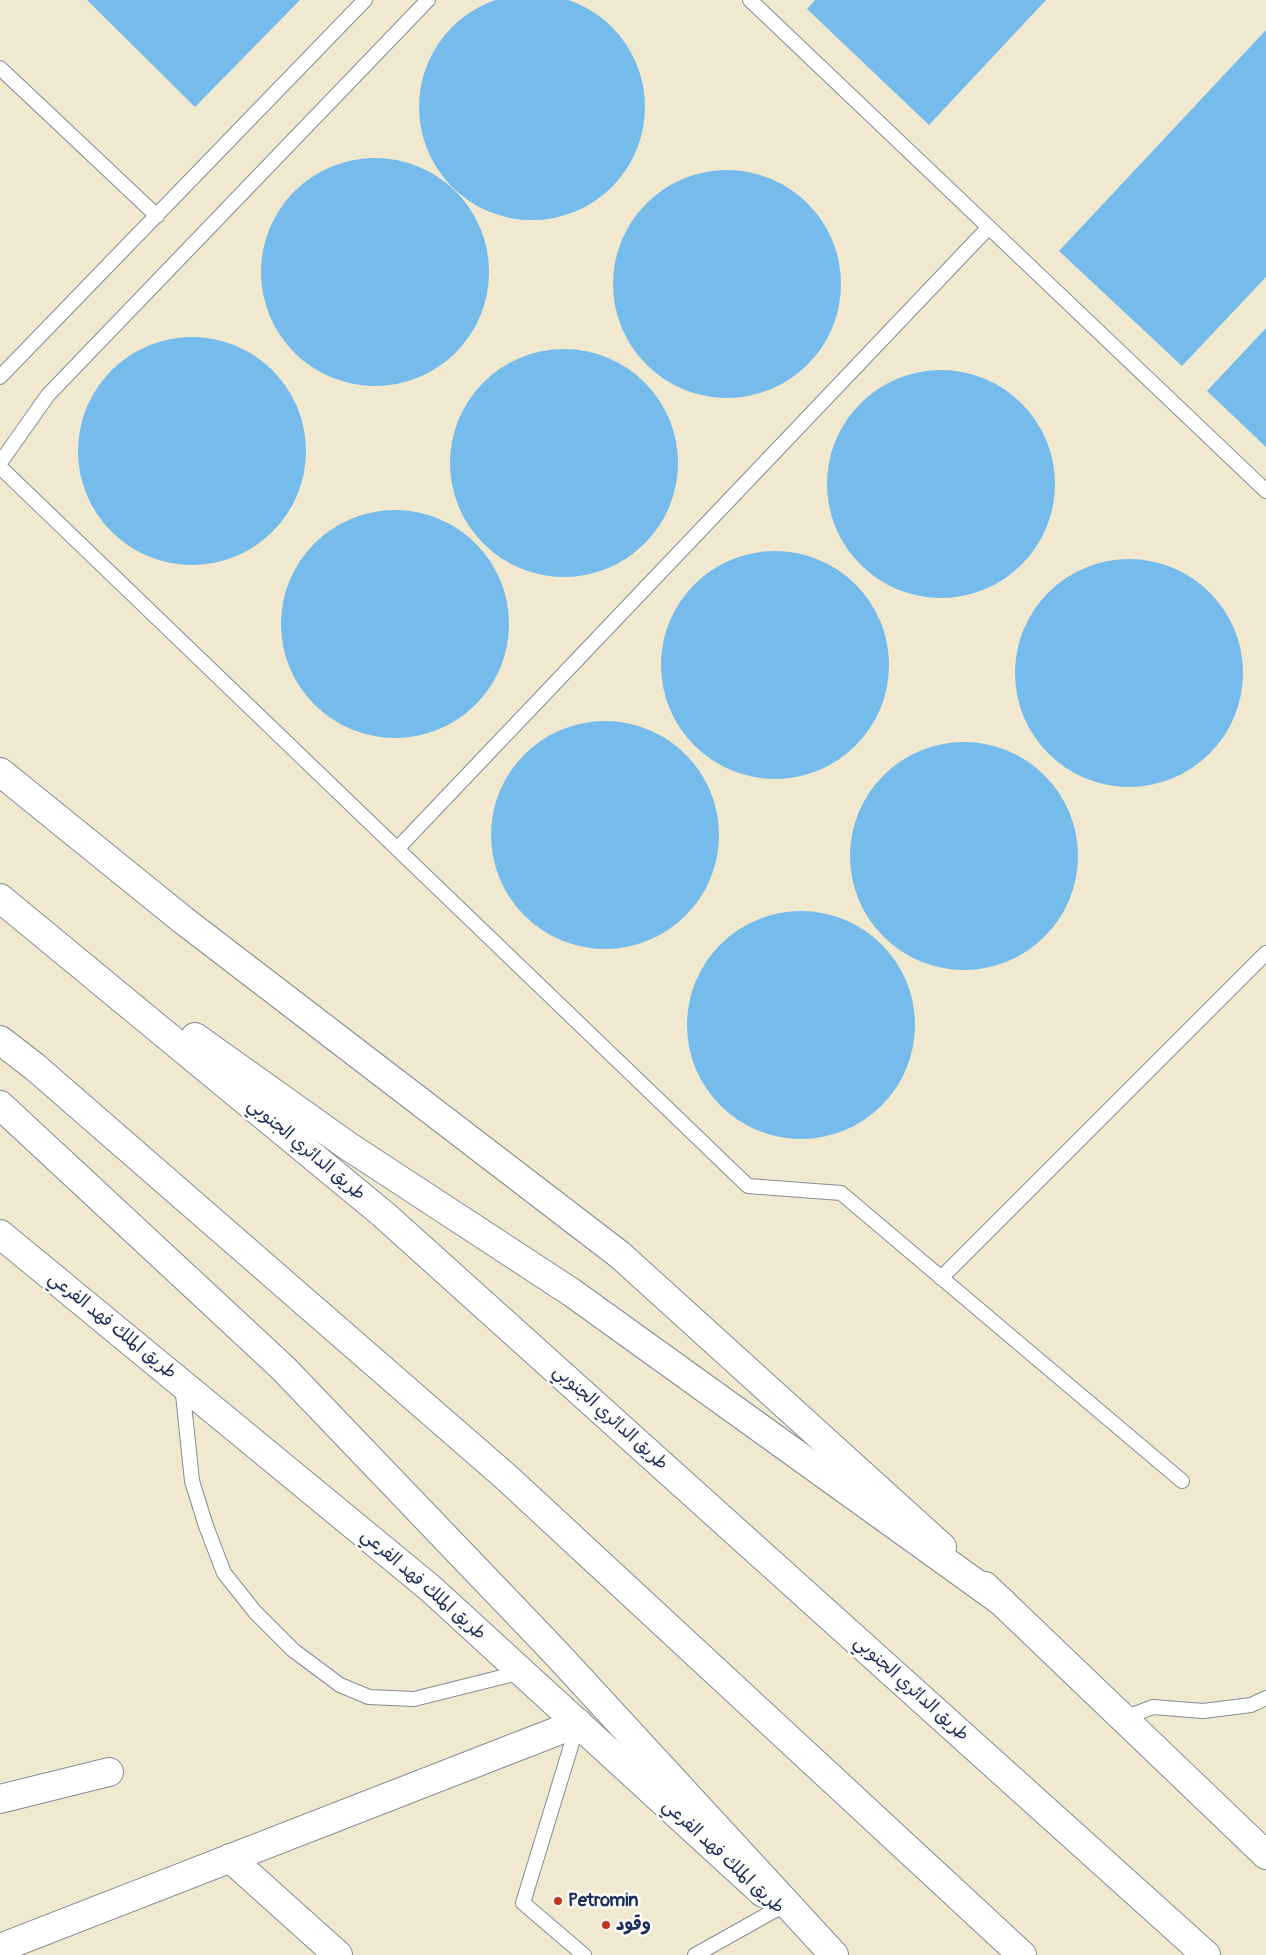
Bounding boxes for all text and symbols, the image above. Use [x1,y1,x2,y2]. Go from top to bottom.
street label: طريق الدائري الجنوبي [243,1094,369,1206]
street label: طريق الملك فهد الفرعي [44,1268,180,1384]
street label: طريق الدائري الجنوبي [548,1361,672,1475]
street label: طريق الملك فهد الفرعي [356,1525,490,1645]
street label: طريق الدائري الجنوبي [849,1632,973,1746]
street label: طريق الملك فهد الفرعي [658,1795,788,1919]
place label: Petromin [568,1890,638,1912]
marker: Petromin [552,1895,564,1907]
place label: وقود [616,1914,651,1936]
marker: وقود [600,1919,612,1931]

